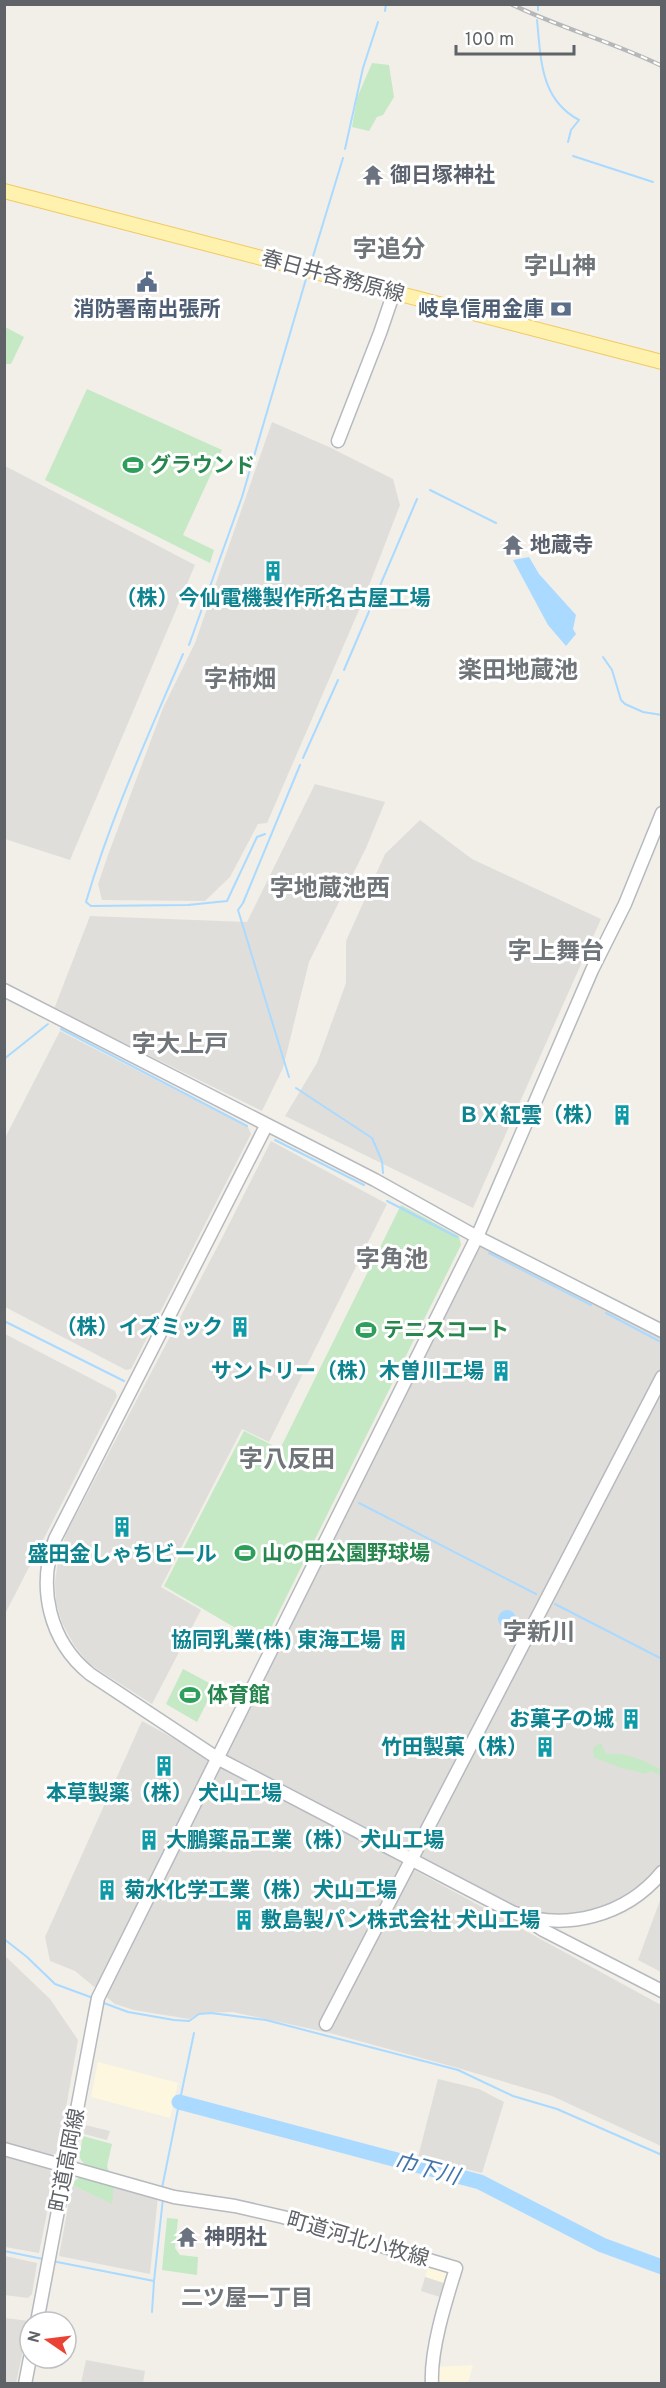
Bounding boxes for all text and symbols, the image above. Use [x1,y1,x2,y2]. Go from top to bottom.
scale bar [456,18,574,56]
text: 100 m [465,29,514,52]
temple icon: 御日塚神社 [361,163,385,187]
place label: 御日塚神社 [390,163,495,190]
district label: 字追分 [353,236,425,266]
street label: 春日井各務原線 [258,245,407,310]
district label: 字山神 [524,253,596,283]
public building icon: 消防署南出張所 [135,270,159,294]
place label: 消防署南出張所 [74,297,221,324]
place label: 岐阜信用金庫 [418,297,544,324]
bank icon: 岐阜信用金庫 [549,297,573,321]
sports icon: グラウンド [121,453,145,477]
place label: グラウンド [150,453,255,480]
temple icon: 地蔵寺 [501,533,525,557]
place label: 地蔵寺 [530,533,593,560]
building icon: （株）今仙電機製作所名古屋工場 [261,559,285,583]
place label: （株）今仙電機製作所名古屋工場 [116,586,431,613]
district label: 楽田地蔵池 [458,657,578,687]
district label: 字柿畑 [204,666,276,696]
district label: 字地蔵池西 [270,875,390,905]
district label: 字上舞台 [508,938,604,968]
district label: 字大上戸 [132,1031,228,1061]
place label: ＢＸ紅雲（株） [458,1103,605,1130]
building icon: ＢＸ紅雲（株） [610,1103,634,1127]
district label: 字角池 [356,1246,428,1276]
place label: （株）イズミック [56,1315,223,1342]
building icon: （株）イズミック [228,1315,252,1339]
sports icon: テニスコート [354,1318,378,1342]
place label: テニスコート [383,1318,509,1345]
place label: サントリー（株）木曽川工場 [211,1359,484,1386]
building icon: サントリー（株）木曽川工場 [489,1359,513,1383]
district label: 字八反田 [239,1446,335,1476]
building icon: 盛田金しゃちビール [110,1515,134,1539]
sports icon: 山の田公園野球場 [233,1541,257,1565]
place label: 山の田公園野球場 [262,1541,430,1568]
place label: 盛田金しゃちビール [28,1542,217,1569]
district label: 字新川 [503,1619,575,1649]
place label: 協同乳業(株) 東海工場 [171,1628,381,1655]
building icon: 協同乳業(株) 東海工場 [386,1628,410,1652]
sports icon: 体育館 [178,1683,202,1707]
place label: 体育館 [207,1683,270,1710]
place label: お菓子の城 [509,1707,614,1734]
building icon: お菓子の城 [619,1707,643,1731]
place label: 竹田製菓（株） [381,1735,528,1762]
building icon: 竹田製菓（株） [533,1735,557,1759]
building icon: 本草製薬（株） 犬山工場 [152,1754,176,1778]
place label: 本草製薬（株） 犬山工場 [46,1781,282,1808]
building icon: 大鵬薬品工業（株） 犬山工場 [137,1828,161,1852]
place label: 大鵬薬品工業（株） 犬山工場 [166,1828,444,1855]
building icon: 菊水化学工業（株）犬山工場 [95,1878,119,1902]
place label: 菊水化学工業（株）犬山工場 [124,1878,397,1905]
building icon: 敷島製パン株式会社 犬山工場 [232,1908,256,1932]
place label: 敷島製パン株式会社 犬山工場 [261,1908,540,1935]
street label: 町道高岡線 [45,2106,92,2214]
water label: 巾下川 [391,2149,464,2193]
street label: 町道河北小牧線 [283,2207,432,2274]
temple icon: 神明社 [175,2225,199,2249]
place label: 神明社 [204,2225,267,2252]
district label: 二ツ屋一丁目 [181,2286,313,2313]
north arrow [18,2310,78,2370]
text: N [24,2329,46,2345]

